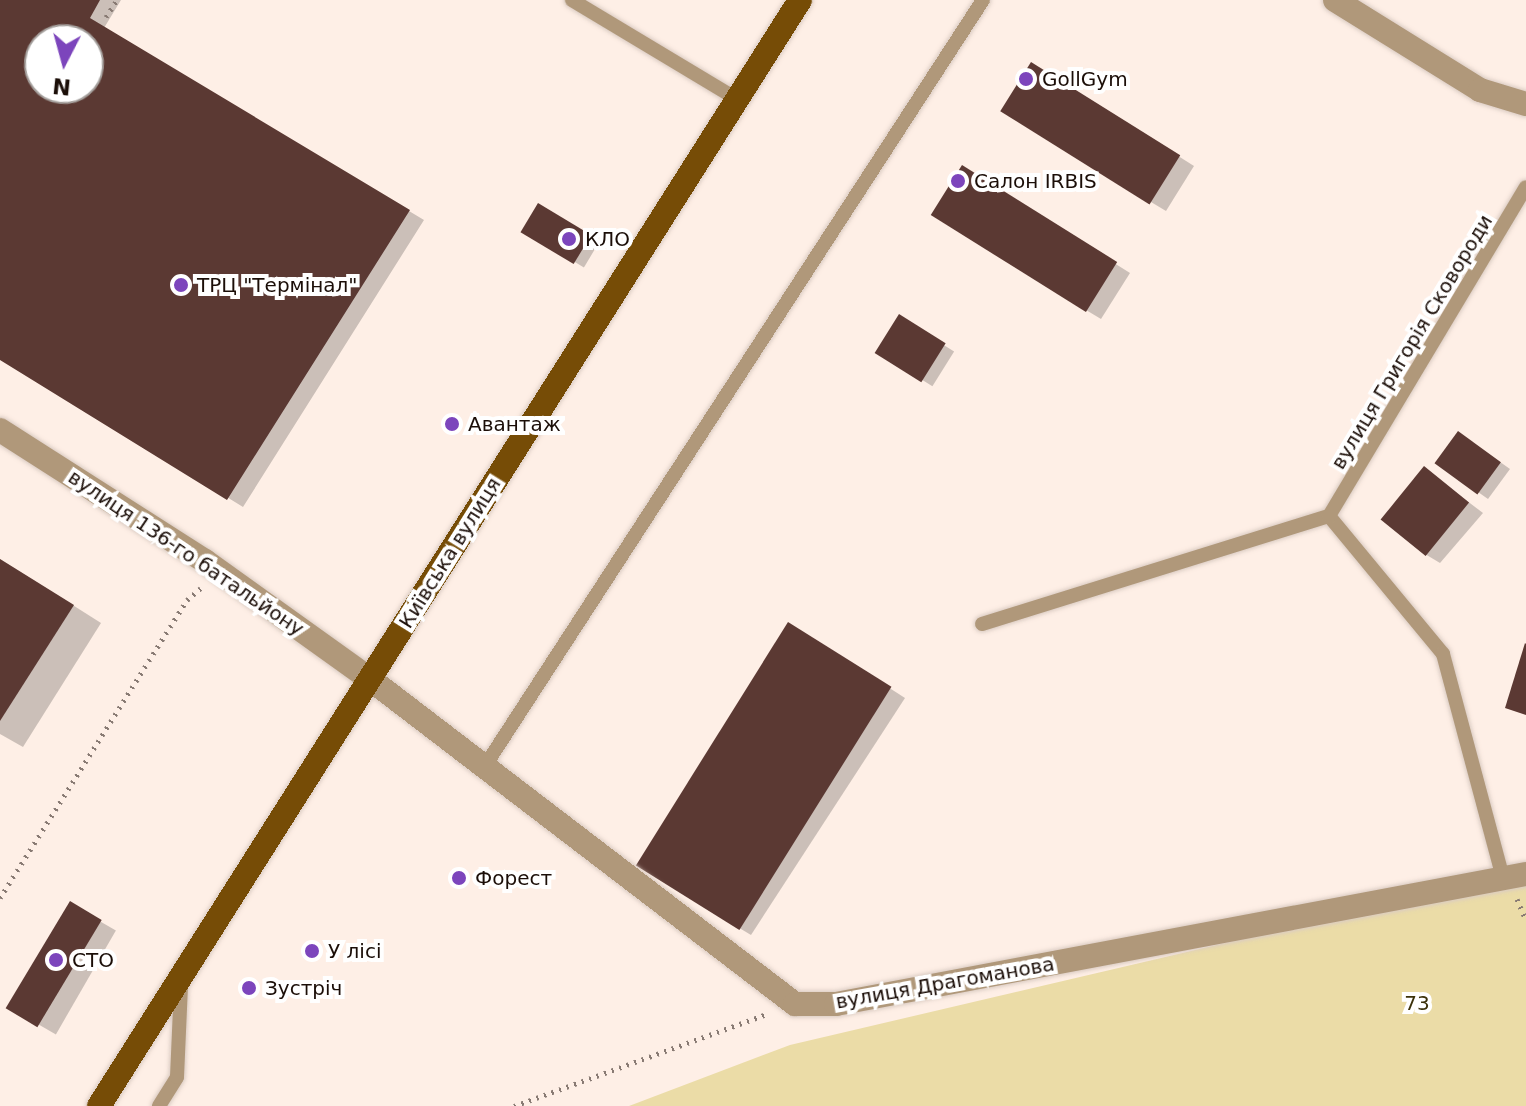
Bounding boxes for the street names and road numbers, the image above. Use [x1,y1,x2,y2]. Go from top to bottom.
street label: вулиця Григорія Сковороди [1326,210,1498,474]
street label: вулиця 136-го батальйону [64,465,308,641]
street label: Київська вулиця [394,473,506,633]
street label: вулиця Драгоманова [834,952,1056,1014]

